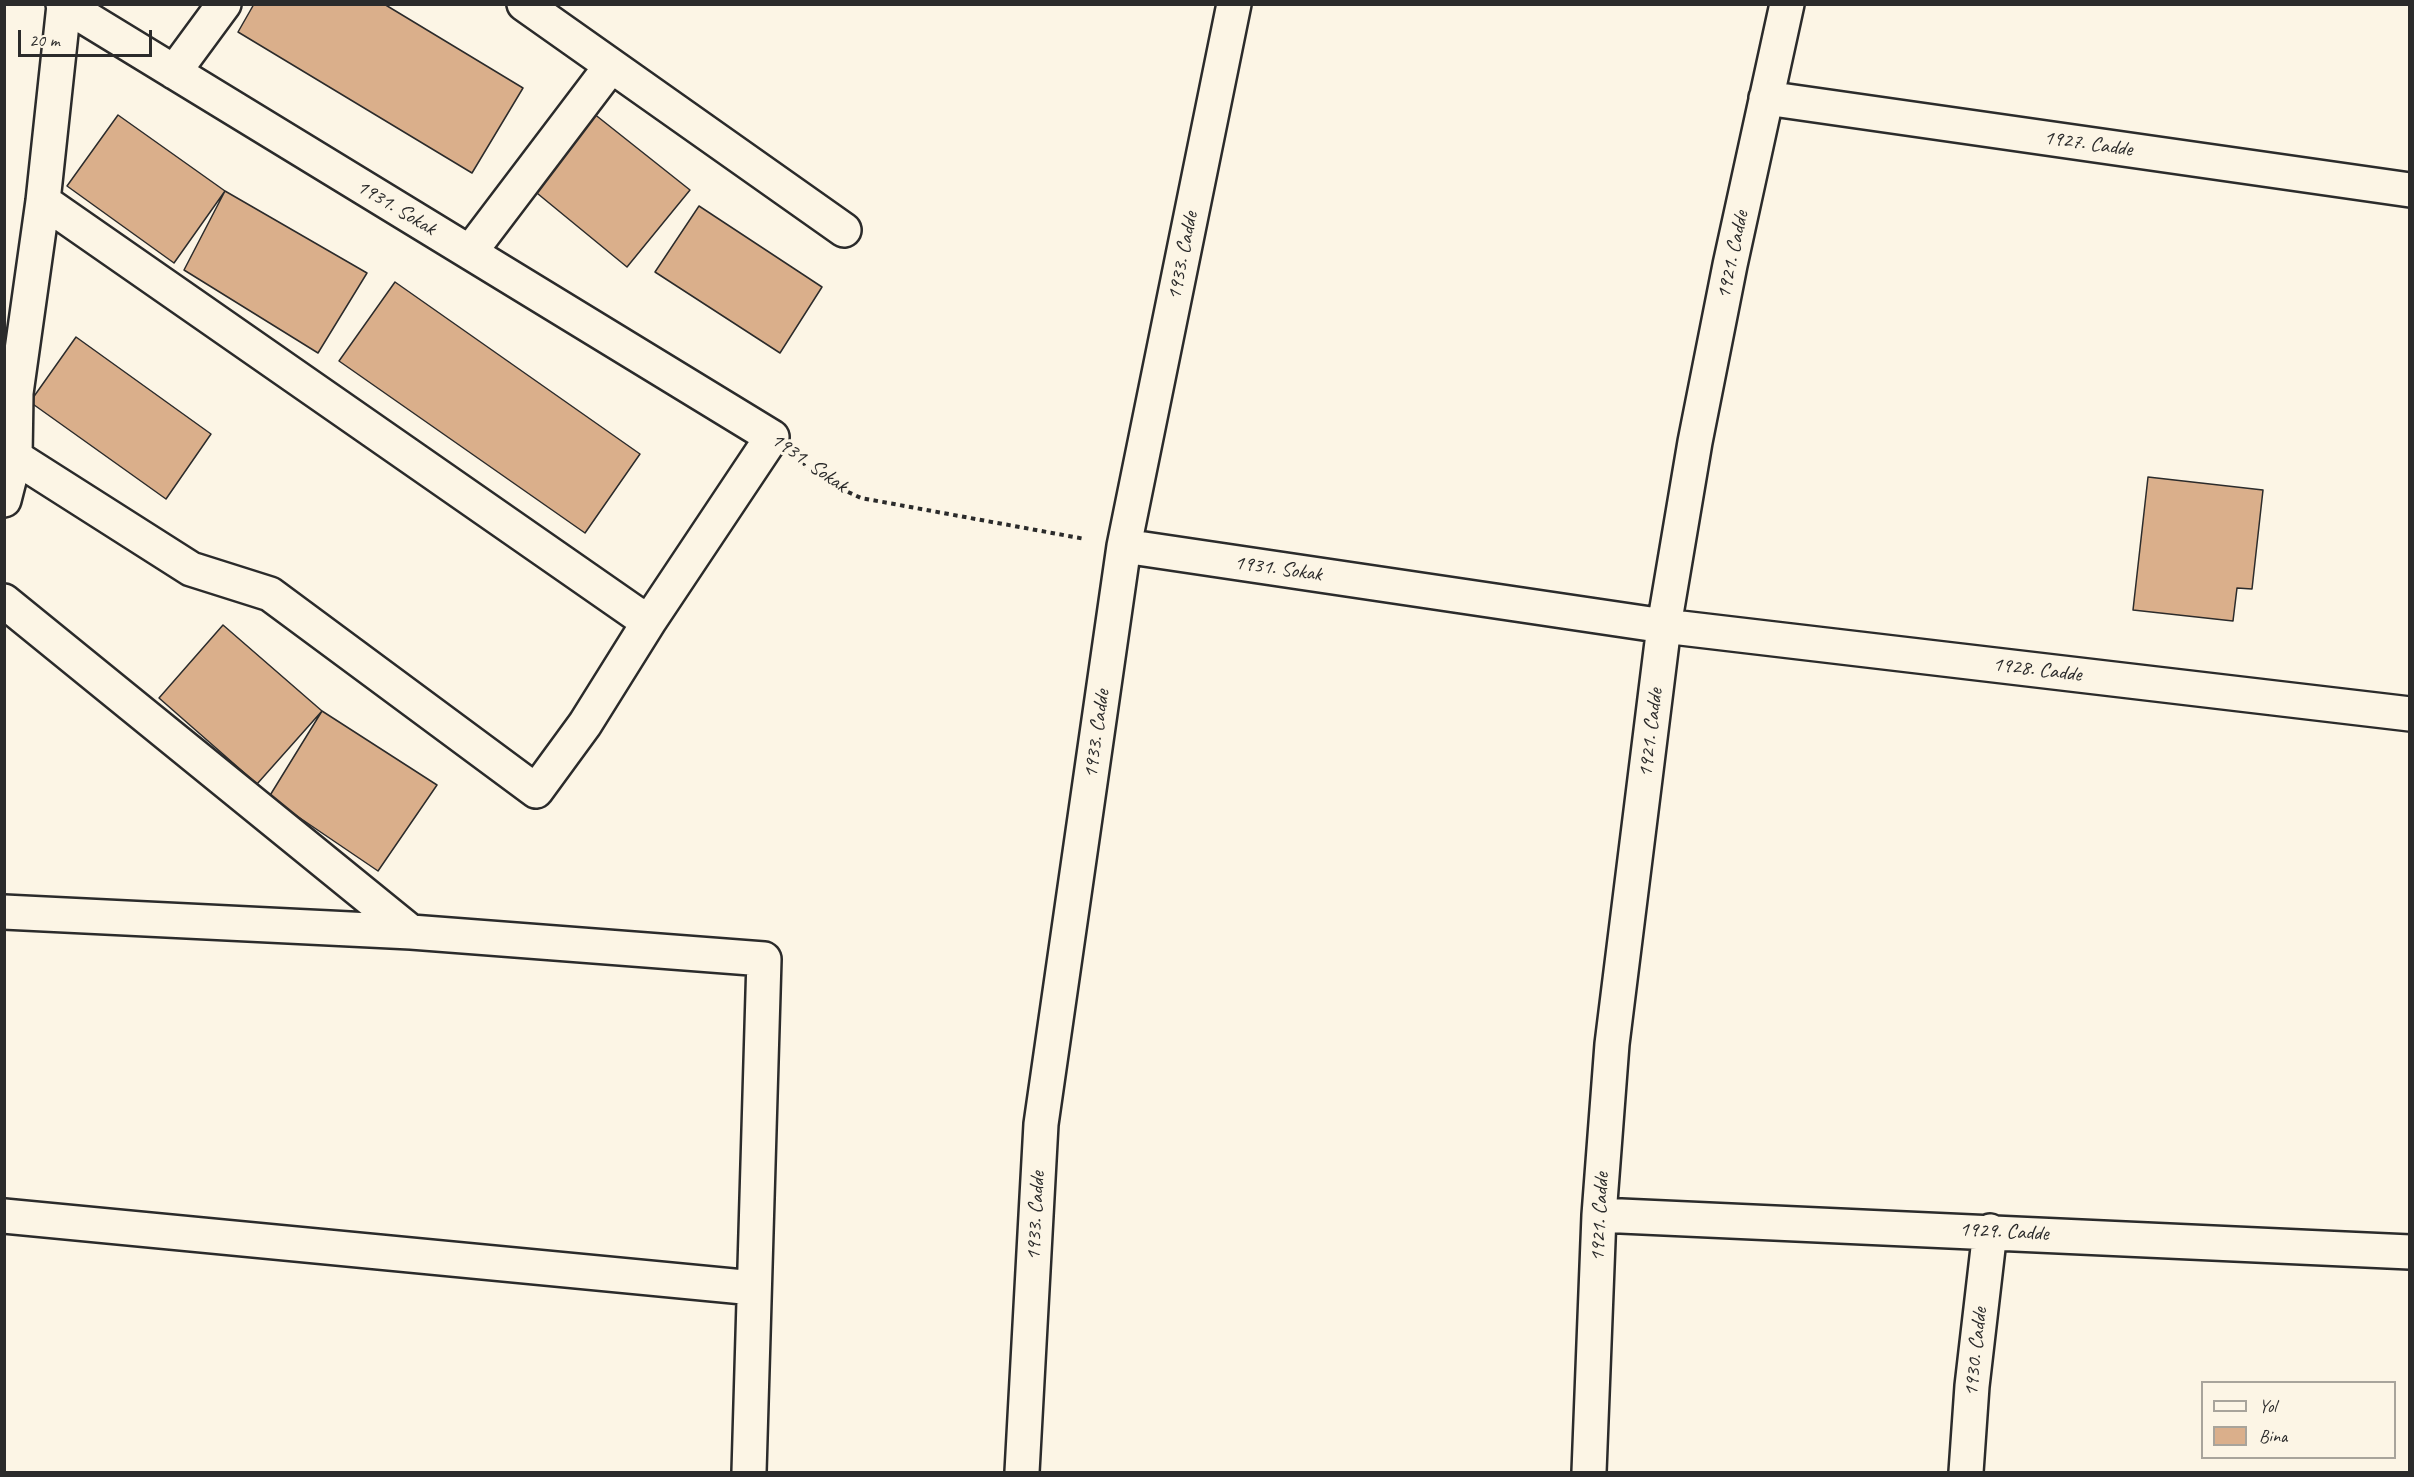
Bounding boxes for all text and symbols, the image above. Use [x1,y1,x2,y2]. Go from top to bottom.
scale bar [21,18,154,56]
text: 20 m [29,29,60,51]
street label: 1927. Cadde [2042,125,2134,163]
street label: 1931. Sokak [352,174,440,242]
street label: 1921. Cadde [1711,209,1755,301]
street label: 1933. Cadde [1162,210,1204,302]
street label: 1931. Sokak [766,427,852,499]
street label: 1931. Sokak [1233,550,1323,588]
street label: 1928. Cadde [1991,652,2083,688]
street label: 1921. Cadde [1633,687,1669,779]
street label: 1933. Cadde [1078,688,1116,780]
street label: 1933. Cadde [1021,1171,1051,1261]
street label: 1921. Cadde [1585,1172,1615,1262]
street label: 1929. Cadde [1959,1217,2049,1247]
street label: 1930. Cadde [1959,1306,1993,1398]
legend [2201,1381,2396,1459]
text: Yol [2259,1395,2276,1417]
text: Bina [2259,1425,2287,1447]

